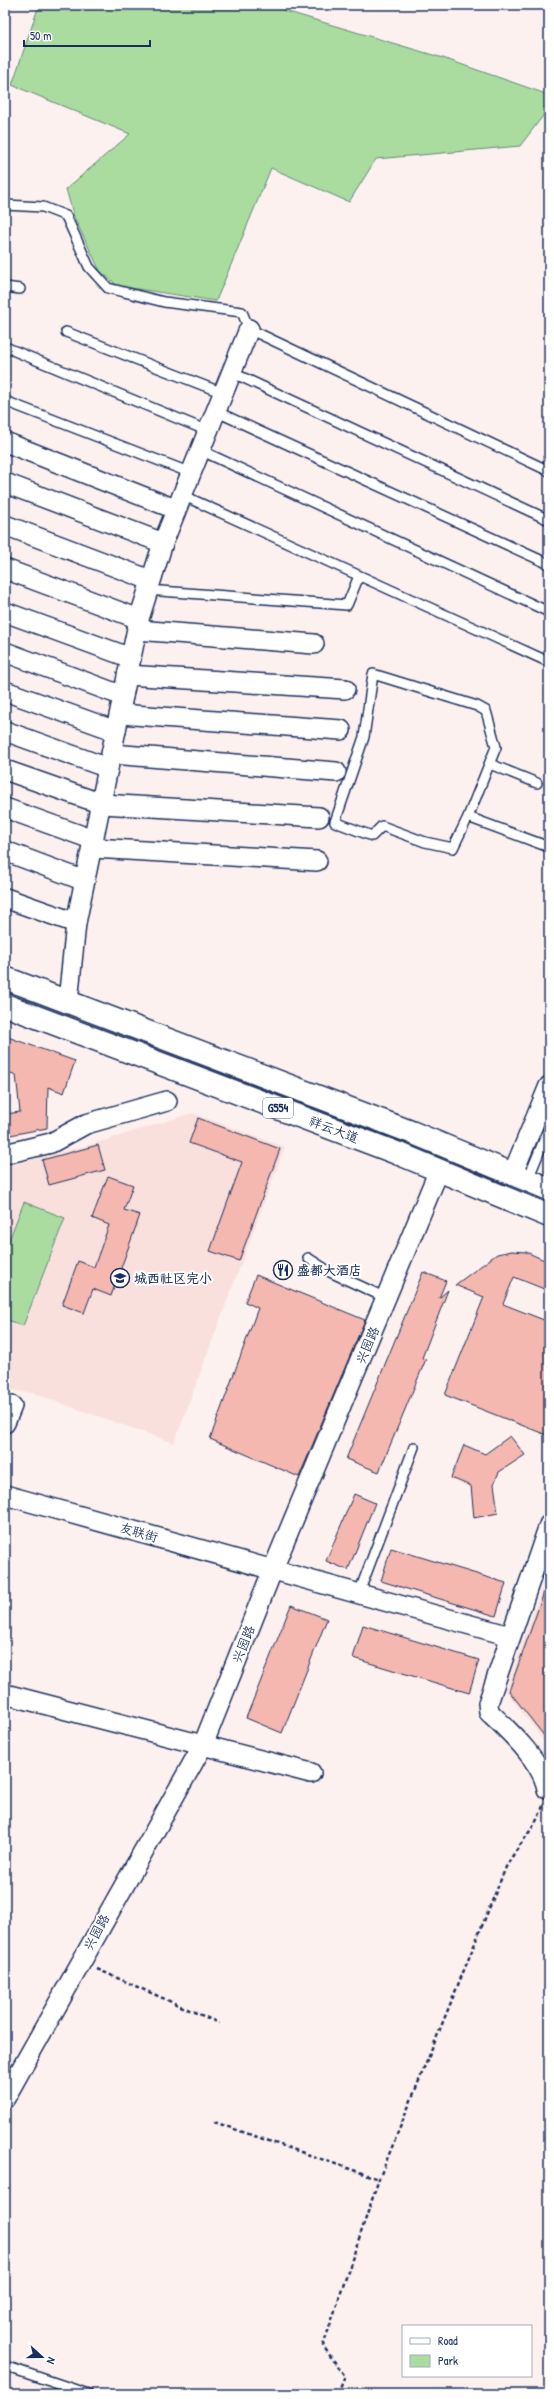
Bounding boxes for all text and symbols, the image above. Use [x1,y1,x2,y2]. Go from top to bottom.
scale bar [24,22,150,48]
text: 50 m [30,27,51,44]
road number: G554 [263,1098,293,1118]
street label: 祥云大道 [306,1111,362,1147]
restaurant icon: 盛都大酒店 [272,1259,294,1281]
place label: 盛都大酒店 [297,1261,362,1279]
school or university icon: 城西社区完小 [109,1267,131,1289]
place label: 城西社区完小 [134,1269,212,1287]
street label: 兴园路 [351,1324,383,1366]
street label: 友联街 [118,1518,160,1546]
street label: 兴园路 [227,1623,259,1665]
street label: 兴园路 [79,1911,113,1953]
legend [402,2325,532,2377]
text: Road [438,2332,458,2349]
north arrow [22,2337,62,2377]
text: Park [438,2352,458,2369]
text: N [44,2355,59,2366]

